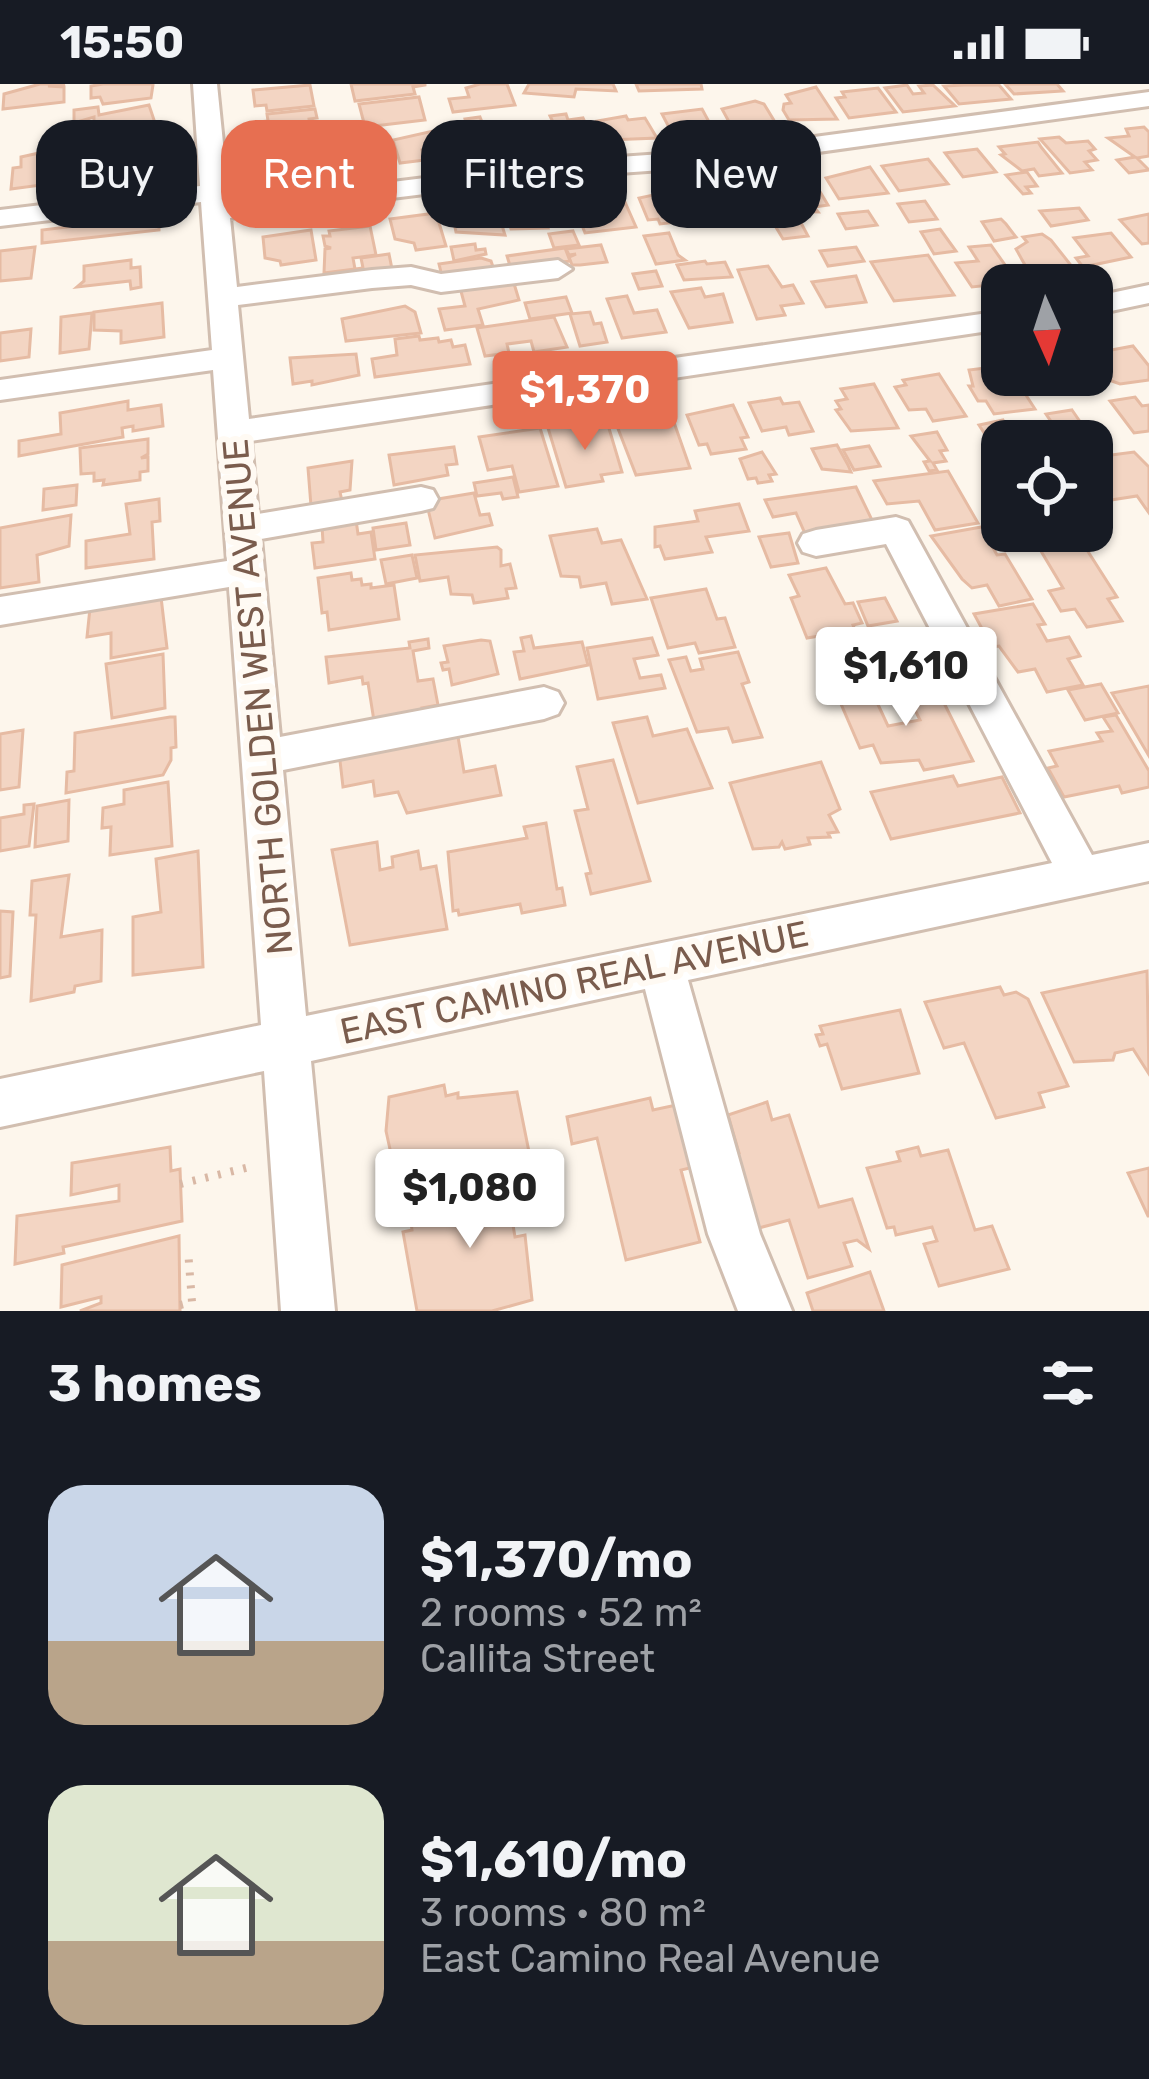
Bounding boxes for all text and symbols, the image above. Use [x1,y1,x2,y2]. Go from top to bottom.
text: 15:50 [60,16,184,69]
chip: Buy [36,120,197,228]
chip: Rent [221,120,397,228]
chip: Filters [421,120,627,228]
chip: New [651,120,821,228]
north arrow [981,264,1113,396]
map controls [981,264,1113,552]
pin: $1,370 [487,351,683,453]
text: $1,370 [520,367,650,413]
button: locate [981,420,1113,552]
street label: NORTH GOLDEN WEST AVENUE [214,437,301,957]
pin: $1,610 [808,627,1004,729]
text: $1,610 [843,643,969,689]
street label: EAST CAMINO REAL AVENUE [336,912,812,1053]
pin: $1,080 [372,1149,568,1251]
text: $1,080 [402,1165,538,1211]
icon: filters [1035,1350,1101,1416]
text: 3 homes [48,1353,262,1414]
text: $1,370/mo [420,1529,693,1590]
icon: home [144,1533,288,1677]
text: 2 rooms · 52 m² [420,1590,702,1636]
text: Callita Street [420,1636,655,1682]
text: $1,610/mo [420,1829,687,1890]
icon: home [144,1833,288,1977]
text: 3 rooms · 80 m² [420,1890,706,1936]
text: East Camino Real Avenue [420,1936,880,1982]

